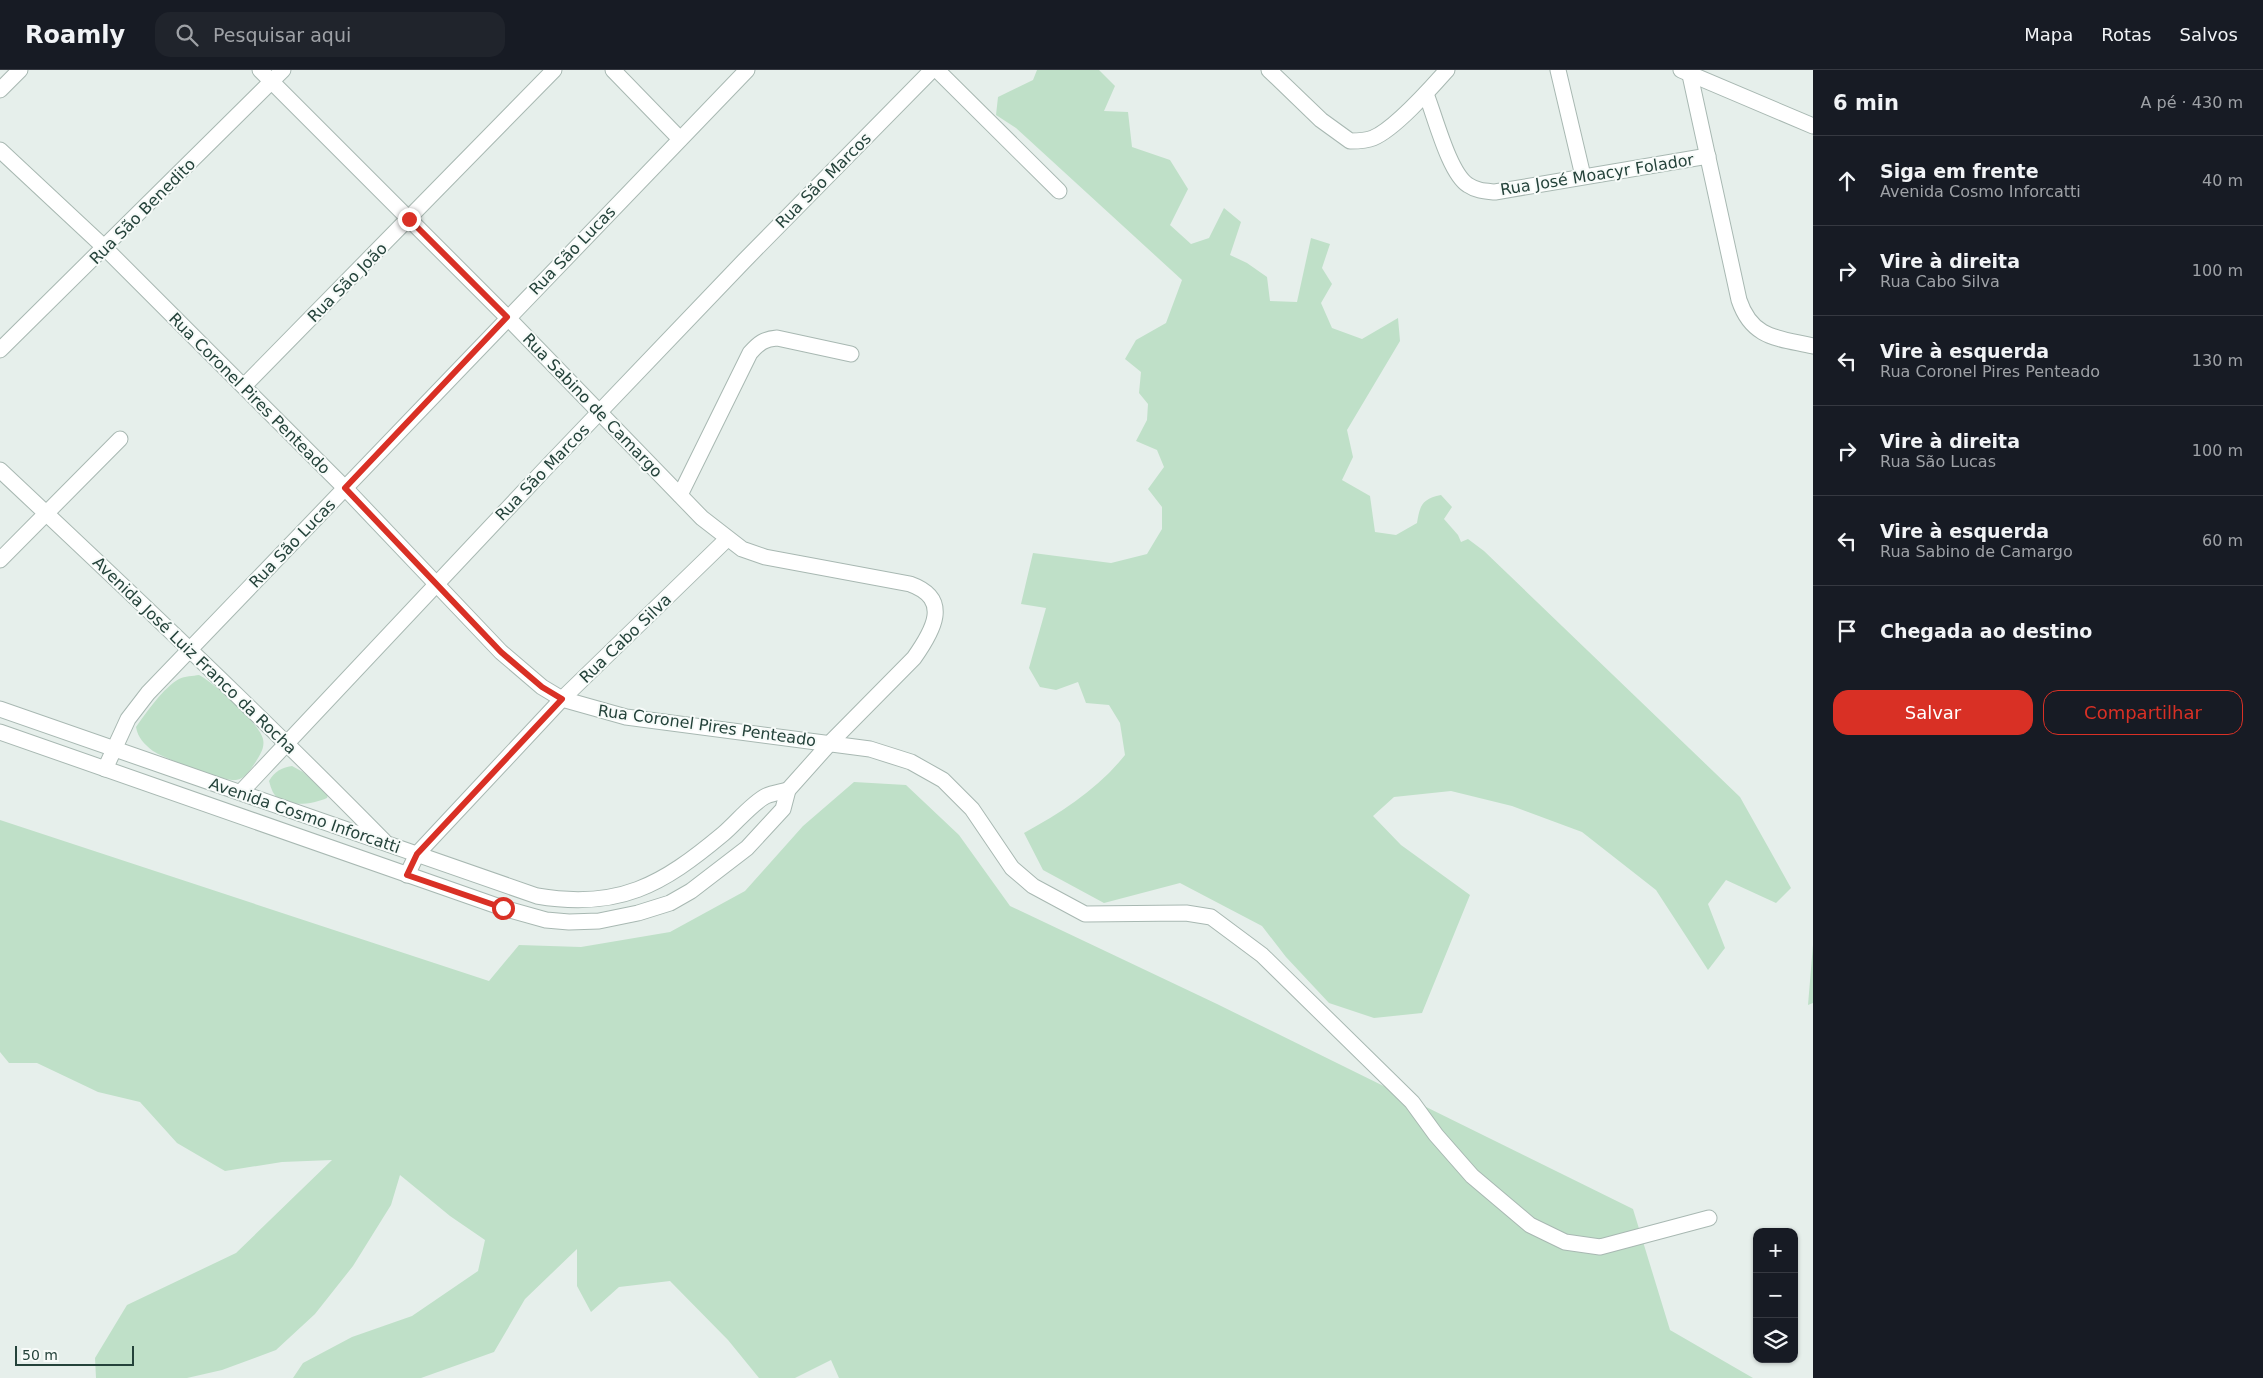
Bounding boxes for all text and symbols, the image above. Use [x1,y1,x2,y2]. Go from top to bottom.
search box [155,12,505,57]
text: Roamly [25,21,125,49]
icon: search [173,21,201,49]
text: Pesquisar aqui [213,24,351,46]
text: Mapa [2024,24,2073,45]
text: Rotas [2101,24,2152,45]
text: Salvos [2180,24,2238,45]
text: 6 min [1833,91,1899,115]
text: A pé · 430 m [2141,93,2243,112]
street label: Rua São Marcos [772,129,875,232]
street label: Rua José Moacyr Folador [1499,150,1696,199]
street label: Rua São Benedito [86,155,199,268]
text: Siga em frente [1880,160,2039,182]
icon: ahead [1833,167,1861,195]
text: 40 m [2202,171,2243,190]
text: Avenida Cosmo Inforcatti [1880,182,2081,201]
street label: Rua São Lucas [525,202,619,299]
route end [398,208,421,231]
street label: Rua São João [304,239,391,326]
text: Vire à direita [1880,250,2020,272]
icon: right [1833,257,1861,285]
text: 100 m [2192,261,2243,280]
text: Rua Cabo Silva [1880,272,2000,291]
street label: Rua Coronel Pires Penteado [165,309,334,478]
street label: Rua Sabino de Camargo [519,329,666,481]
text: Vire à esquerda [1880,340,2049,362]
icon: left [1833,347,1861,375]
text: 130 m [2192,351,2243,370]
text: Rua Coronel Pires Penteado [1880,362,2100,381]
street label: Rua São Marcos [491,420,593,525]
text: Vire à direita [1880,430,2020,452]
icon: right [1833,437,1861,465]
text: 100 m [2192,441,2243,460]
text: Rua São Lucas [1880,452,1996,471]
street label: Rua São Lucas [245,495,339,592]
text: Vire à esquerda [1880,520,2049,542]
icon: left [1833,527,1861,555]
text: 60 m [2202,531,2243,550]
text: Rua Sabino de Camargo [1880,542,2073,561]
street label: Avenida José Luiz Franco da Rocha [89,553,300,758]
street label: Rua Cabo Silva [576,590,675,687]
icon: arrive [1833,617,1861,645]
text: Chegada ao destino [1880,620,2092,642]
button: Salvar [1833,690,2033,735]
button: Compartilhar [2043,690,2243,735]
street label: Rua Coronel Pires Penteado [597,701,817,750]
street label: Avenida Cosmo Inforcatti [207,774,403,857]
route start [492,897,515,920]
map controls [1753,1228,1798,1363]
button: + [1753,1228,1798,1273]
button: − [1753,1273,1798,1318]
button: layers [1753,1318,1798,1363]
scale bar [15,1343,134,1366]
text: 50 m [22,1347,58,1363]

